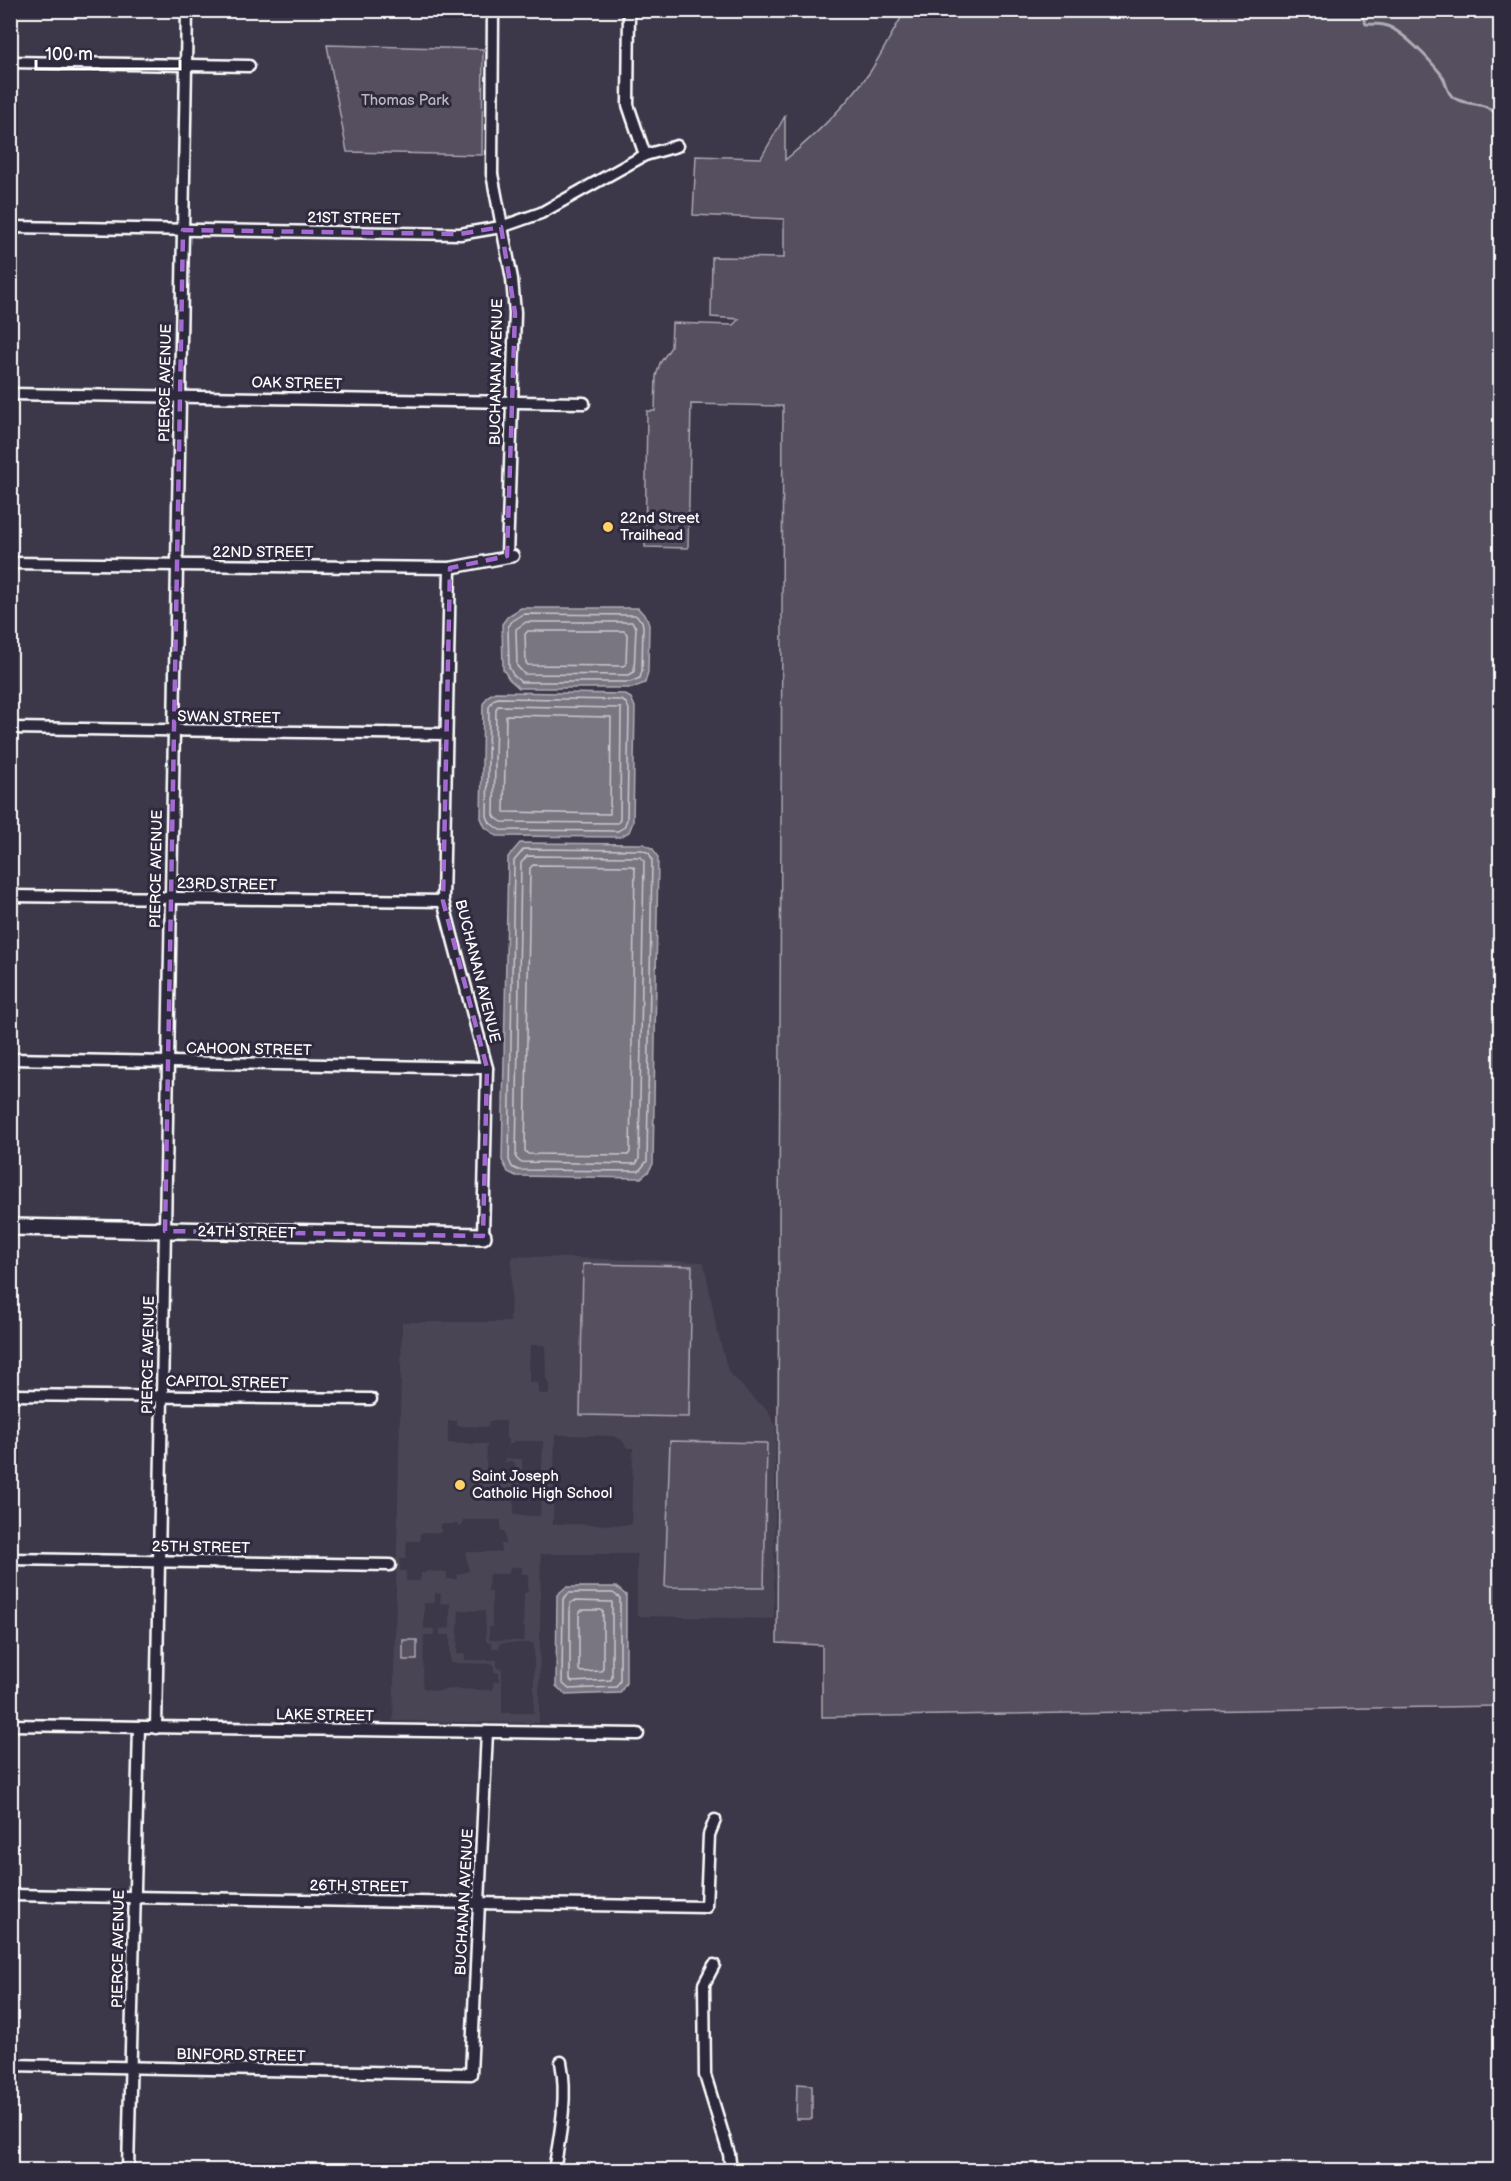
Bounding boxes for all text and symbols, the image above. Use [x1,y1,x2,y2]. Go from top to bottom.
scale bar [36,33,180,71]
text: 100 m [45,44,93,65]
park label: Thomas Park [361,91,450,110]
street label: 21ST STREET [307,208,401,229]
street label: BUCHANAN AVENUE [486,298,507,446]
street label: PIERCE AVENUE [155,324,176,442]
street label: OAK STREET [251,373,343,394]
place label: 22nd Street Trailhead [620,509,700,545]
marker: 22nd Street Trailhead [601,520,615,534]
street label: 22ND STREET [213,543,313,562]
street label: SWAN STREET [177,707,281,728]
street label: PIERCE AVENUE [146,810,167,928]
street label: 23RD STREET [177,874,277,895]
street label: BUCHANAN AVENUE [451,897,505,1045]
street label: CAHOON STREET [186,1039,312,1060]
street label: 24TH STREET [197,1222,297,1243]
street label: PIERCE AVENUE [138,1296,159,1414]
street label: CAPITOL STREET [165,1372,289,1393]
place label: Saint Joseph Catholic High School [472,1467,612,1503]
marker: Saint Joseph Catholic High School [453,1478,467,1492]
street label: 25TH STREET [152,1537,250,1558]
street label: LAKE STREET [276,1705,374,1726]
street label: BUCHANAN AVENUE [451,1828,478,1976]
street label: 26TH STREET [309,1876,409,1897]
street label: PIERCE AVENUE [108,1890,129,2008]
street label: BINFORD STREET [176,2045,306,2066]

